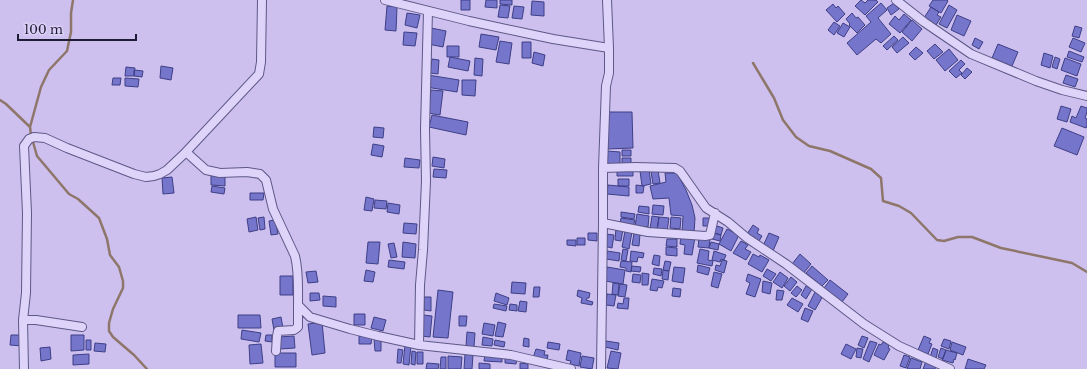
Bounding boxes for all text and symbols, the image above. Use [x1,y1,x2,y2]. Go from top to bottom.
scale bar [18,16,136,42]
text: 100 m [24,22,63,37]

